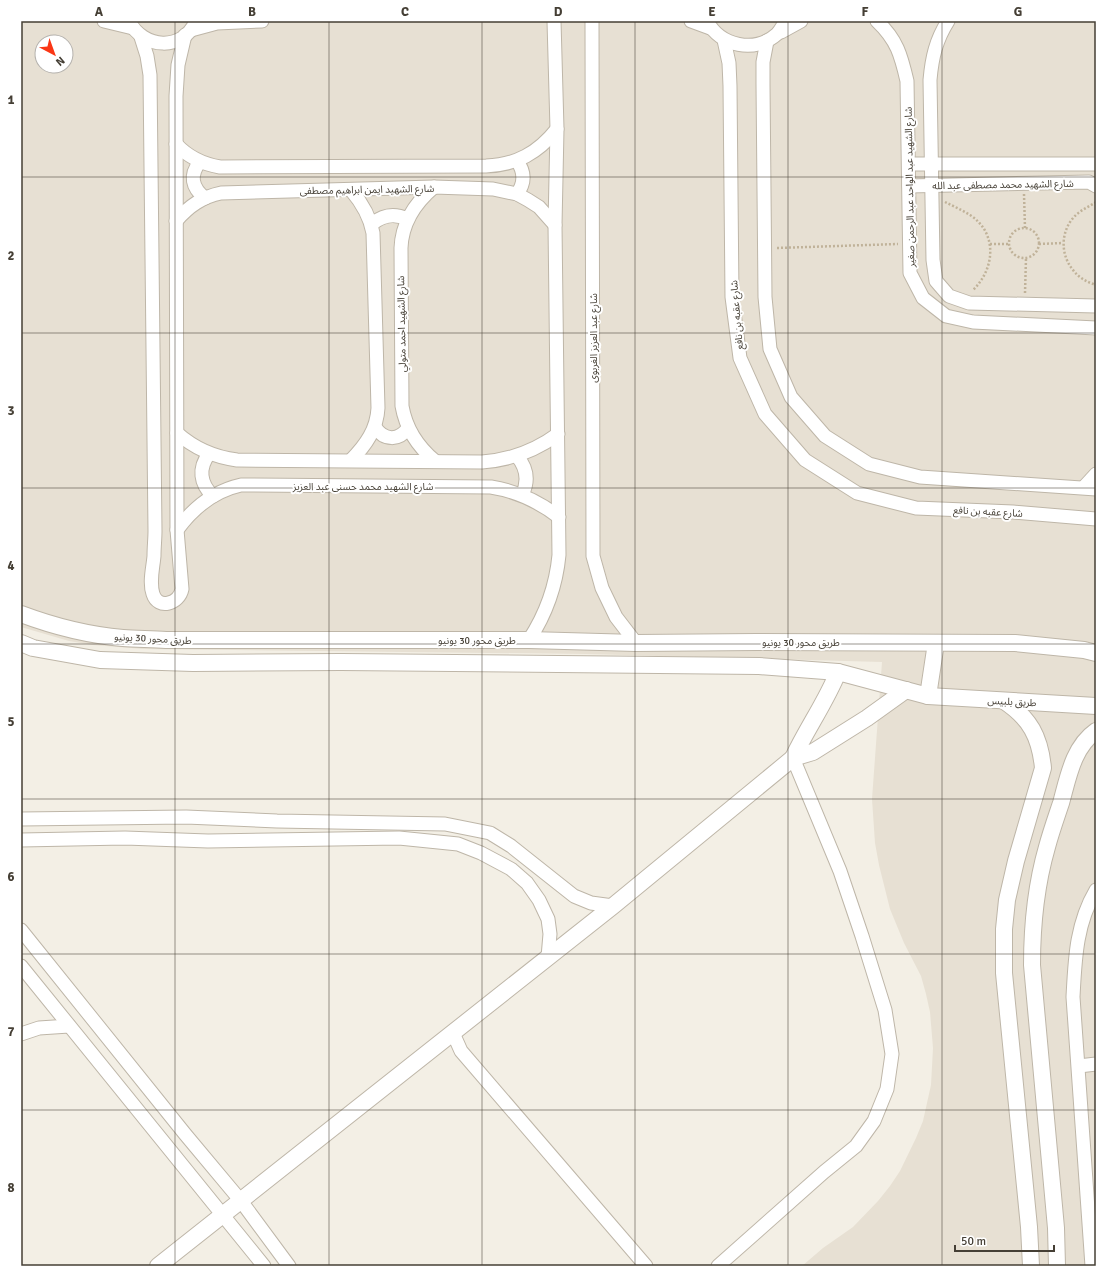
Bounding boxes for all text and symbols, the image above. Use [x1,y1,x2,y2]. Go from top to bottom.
text: A [95,4,104,20]
text: B [248,4,256,20]
text: C [401,4,409,20]
text: D [554,4,563,20]
text: E [708,4,716,20]
text: F [862,4,869,20]
text: G [1014,4,1022,20]
north arrow [34,34,74,74]
text: N [53,54,67,69]
text: 1 [7,92,15,108]
street label: شارع الشهيد عبد الواحد عبد الرحمن صغير [903,106,918,268]
street label: شارع الشهيد محمد مصطفى عبد الله [932,178,1074,193]
street label: شارع الشهيد ايمن ابراهيم مصطفى [300,183,435,198]
text: 2 [7,248,15,264]
street label: شارع الشهيد احمد متولي [395,275,410,372]
street label: شارع عقبه بن نافع [728,279,747,350]
street label: شارع عبد العزيز الغربوى [588,293,601,383]
text: 3 [7,403,15,419]
street label: شارع الشهيد محمد حسنى عبد العزيز [292,481,433,494]
street label: شارع عقبه بن نافع [953,504,1023,521]
text: 4 [7,558,15,574]
street label: طريق محور 30 يونيو [114,631,192,647]
street label: طريق محور 30 يونيو [438,635,516,647]
street label: طريق محور 30 يونيو [762,637,840,649]
street label: طريق بلبيس [987,695,1037,709]
text: 5 [7,714,15,730]
text: 6 [7,869,15,885]
text: 7 [7,1024,15,1040]
text: 8 [7,1180,15,1196]
scale bar [955,1227,1054,1253]
text: 50 m [961,1234,986,1249]

